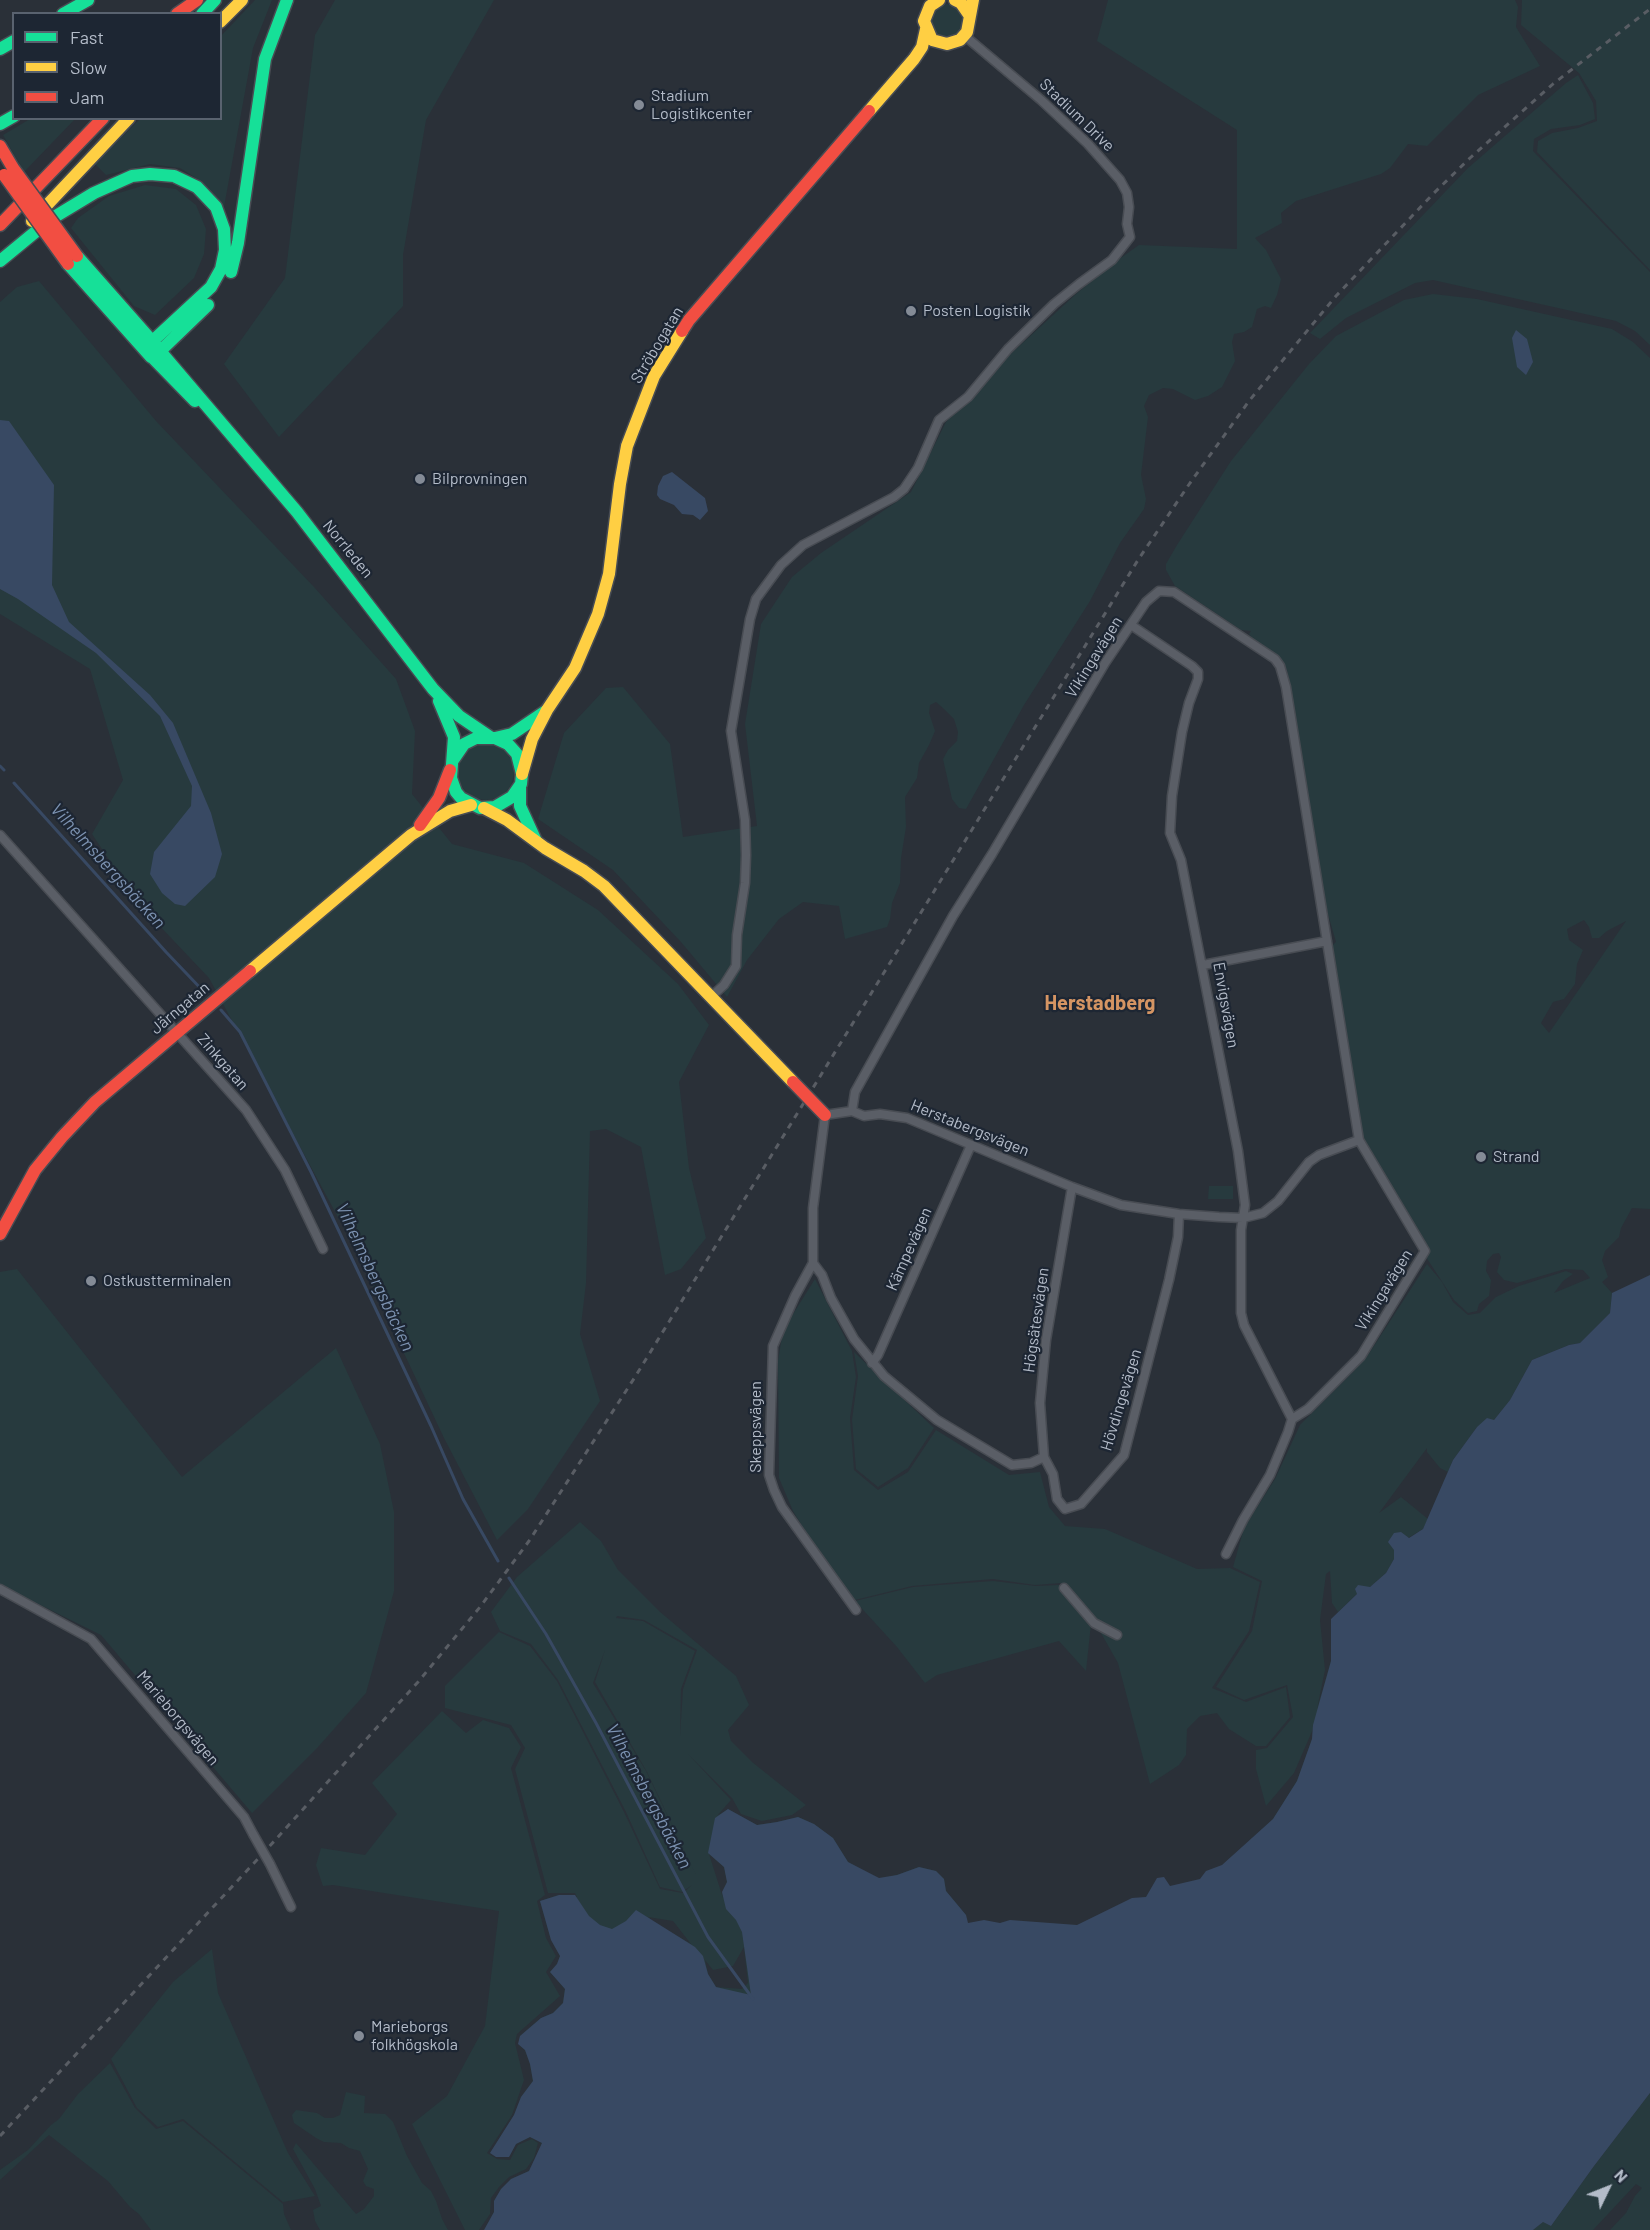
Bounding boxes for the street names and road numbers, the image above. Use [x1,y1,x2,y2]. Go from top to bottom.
street label: Stadium Drive [1036,74,1118,156]
street label: Ströbogatan [627,303,687,387]
street label: Norrleden [319,516,377,582]
street label: Vikingavägen [1061,613,1127,701]
street label: Envigsvägen [1209,961,1243,1049]
street label: Järngatan [147,978,213,1038]
street label: Zinkgatan [193,1030,253,1094]
street label: Herstabergsvägen [908,1095,1032,1161]
street label: Kämpevägen [882,1204,936,1294]
street label: Vikingavägen [1351,1246,1417,1334]
street label: Högsätesvägen [1019,1266,1053,1374]
street label: Hövdingevägen [1096,1347,1146,1453]
street label: Skeppsvägen [746,1381,766,1473]
street label: Marieborgsvägen [133,1667,223,1769]

